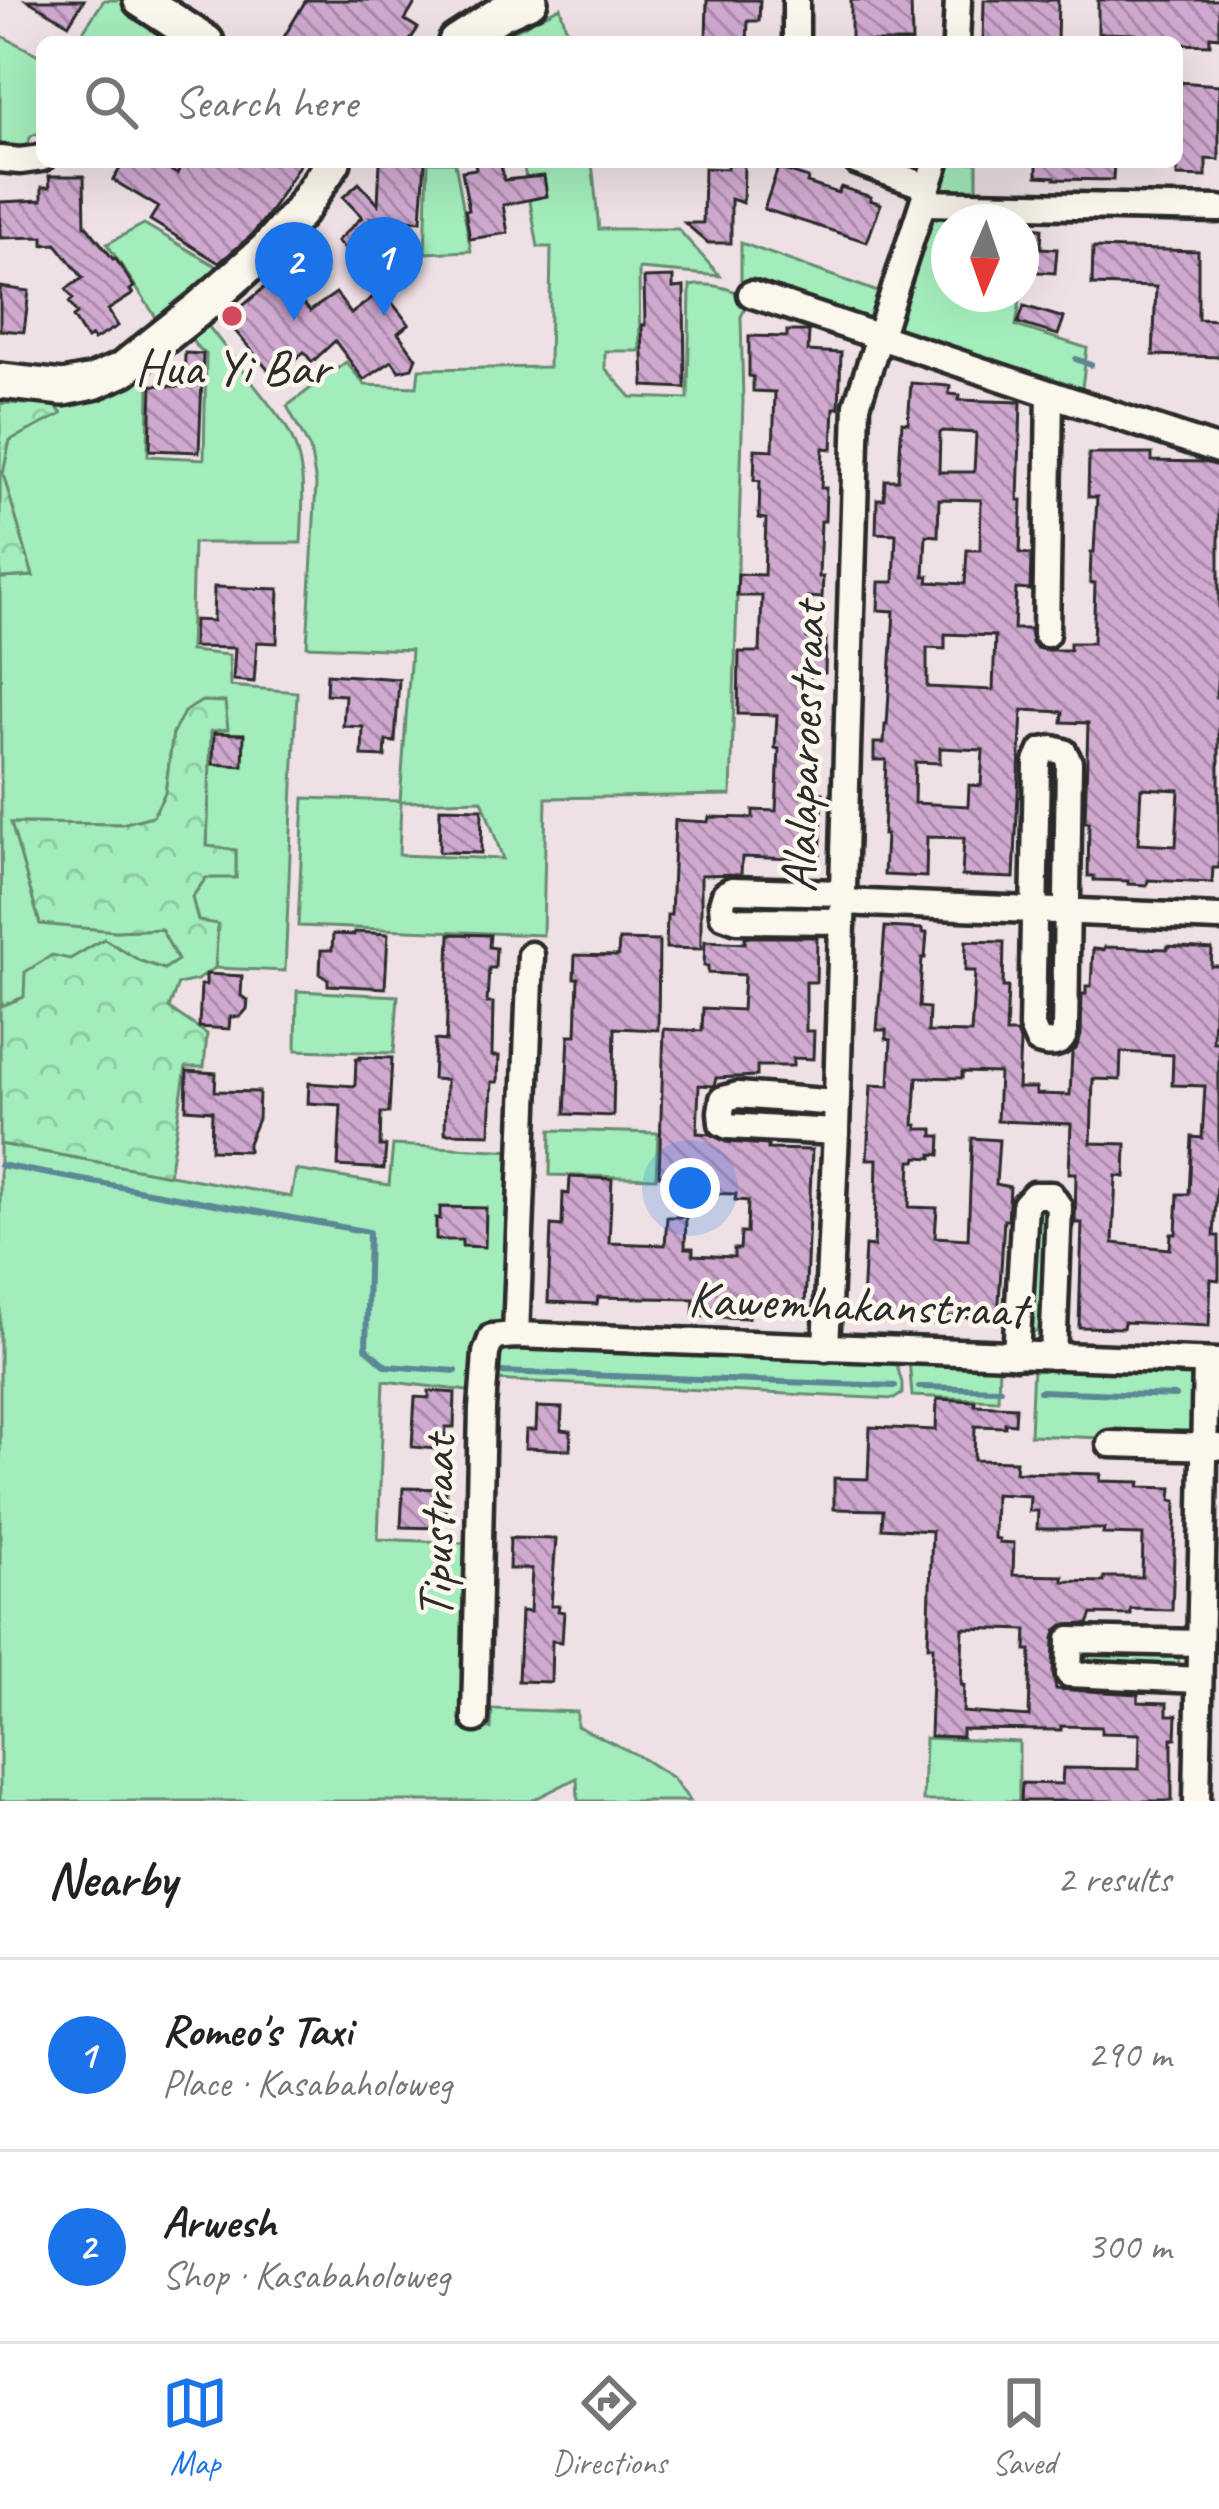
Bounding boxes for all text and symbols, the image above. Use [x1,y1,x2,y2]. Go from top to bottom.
search box [36,36,1183,168]
icon: search [78,69,144,135]
text: Search here [174,74,357,131]
north arrow [931,204,1039,312]
pin: 1 [345,217,423,316]
pin: 2 [255,222,333,321]
marker: Hua Yi Bar [219,303,245,329]
place label: Hua Yi Bar [135,335,334,399]
street label: Alalaparoestraat [766,595,840,894]
your location [660,1158,720,1218]
street label: Kawemhakanstraat [687,1266,1033,1342]
street label: Tipustraat [402,1429,470,1619]
text: Nearby [48,1847,176,1911]
text: 2 results [1057,1855,1171,1904]
text: Romeo's Taxi [162,2002,352,2059]
text: 1 [78,2030,96,2079]
text: 290 m [1087,2030,1171,2079]
text: Place · Kasabaholoweg [162,2059,452,2108]
text: Arwesh [162,2194,276,2251]
text: 2 [78,2222,96,2271]
text: 300 m [1087,2222,1171,2271]
text: Shop · Kasabaholoweg [162,2251,450,2300]
tab: Map [162,2370,228,2484]
tab: Directions [552,2370,667,2484]
tab: Saved [991,2370,1057,2484]

